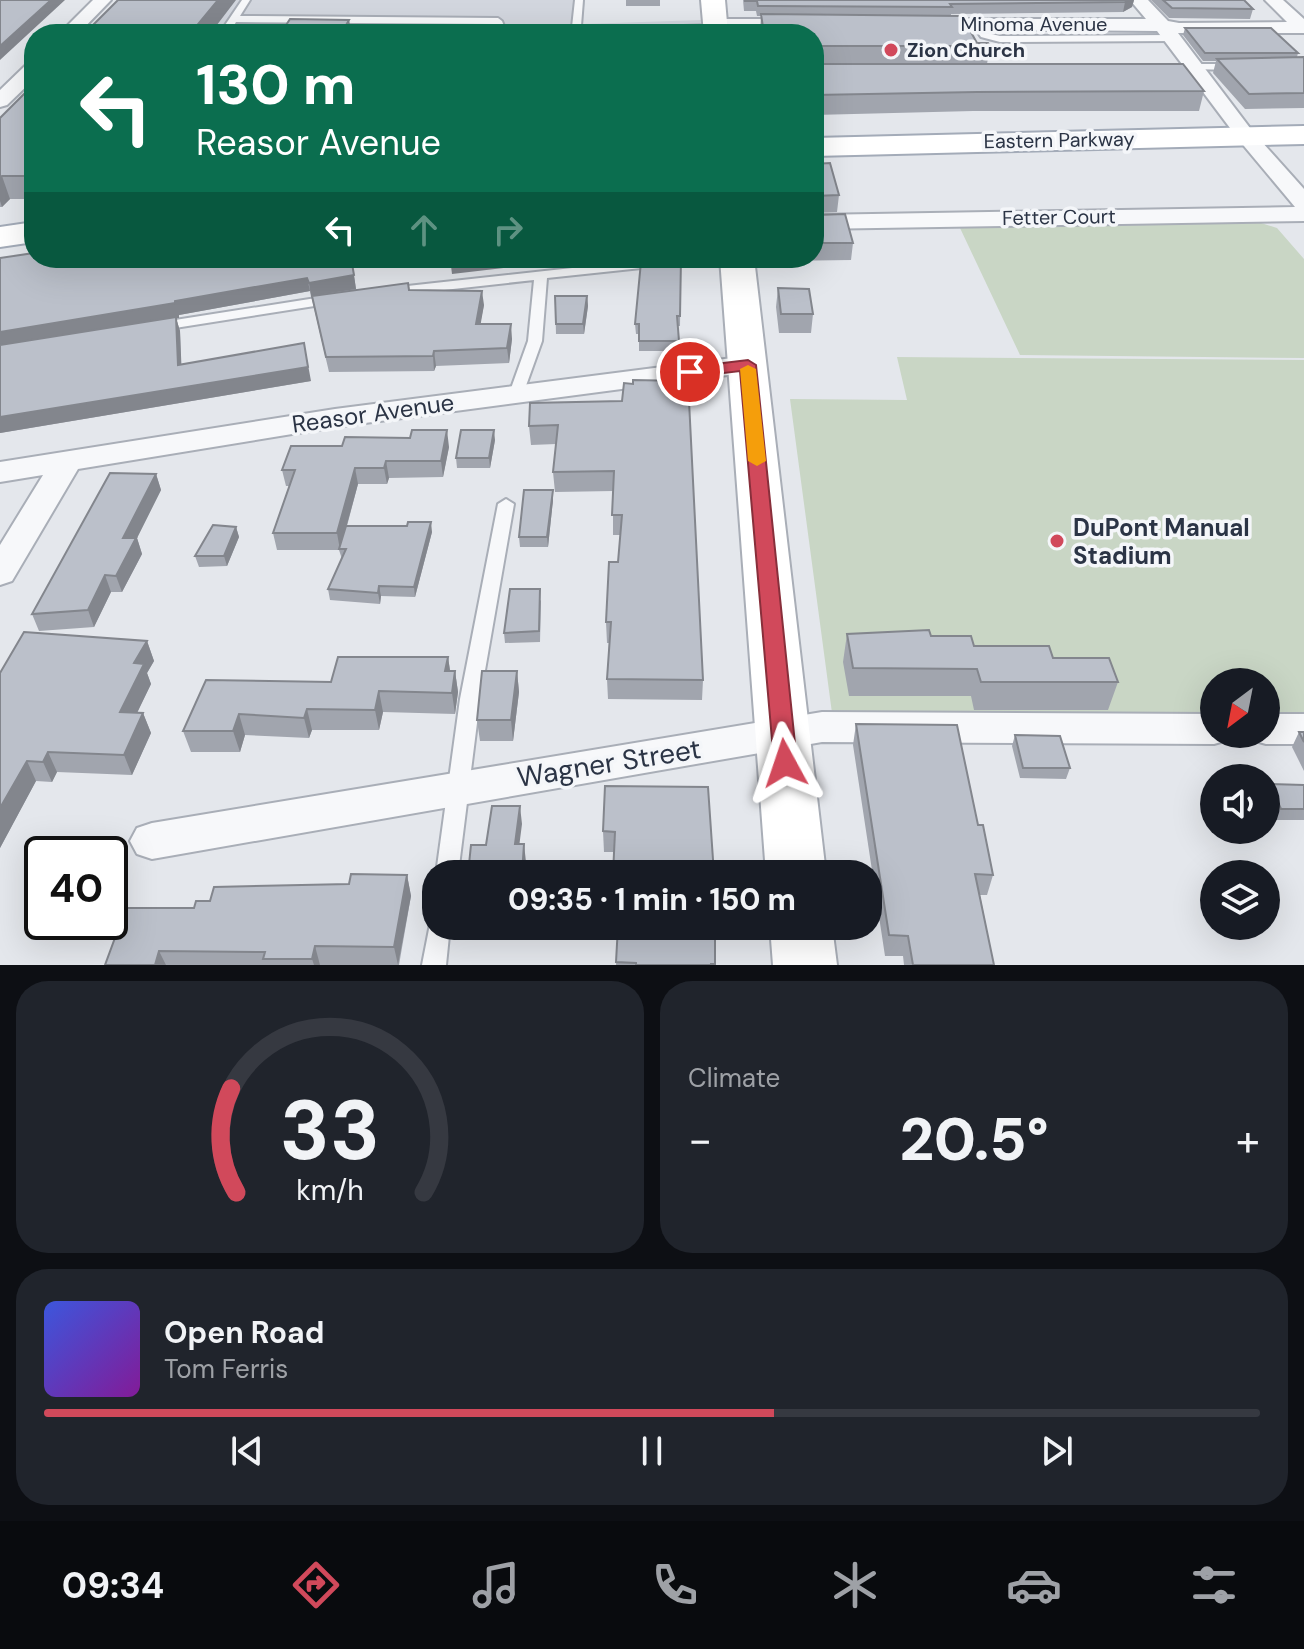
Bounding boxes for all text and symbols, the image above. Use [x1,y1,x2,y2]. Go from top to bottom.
street label: Minoma Avenue [961,11,1107,37]
place label: Zion Church [907,37,1025,63]
marker: Zion Church [882,41,900,59]
text: 130 m [196,48,355,121]
icon: left [64,56,168,160]
text: Reasor Avenue [196,119,441,166]
street label: Eastern Parkway [983,126,1135,154]
street label: Fetter Court [1002,203,1116,231]
icon: left [318,208,362,252]
icon: ahead [402,208,446,252]
icon: right [486,208,530,252]
pin [656,338,724,406]
icon: arrive [668,350,712,394]
street label: Reasor Avenue [290,386,456,440]
place label: DuPont Manual Stadium [1073,512,1250,571]
marker: DuPont Manual Stadium [1048,532,1066,550]
north arrow [1200,668,1280,748]
map controls [1200,668,1280,940]
position arrow [743,721,827,805]
street label: Wagner Street [514,730,704,796]
button: sound [1200,764,1280,844]
speed limit sign: 40 [24,836,128,940]
button: layers [1200,860,1280,940]
text: 09:35 · 1 min · 150 m [508,880,796,919]
text: Climate [688,1061,780,1095]
text: 33 [280,1076,380,1185]
text: 20.5° [899,1100,1049,1179]
text: − [688,1111,712,1169]
text: + [1236,1111,1260,1169]
text: km/h [296,1172,364,1209]
text: Open Road [164,1313,324,1352]
text: Tom Ferris [164,1352,288,1386]
icon: previous [225,1429,269,1473]
icon: pause [630,1429,674,1473]
icon: next [1035,1429,1079,1473]
icon: directions [288,1557,344,1613]
icon: music [468,1557,524,1613]
icon: phone [647,1557,703,1613]
icon: climate [827,1557,883,1613]
icon: car [1006,1557,1062,1613]
icon: filters [1186,1557,1242,1613]
text: 09:34 [62,1562,164,1609]

